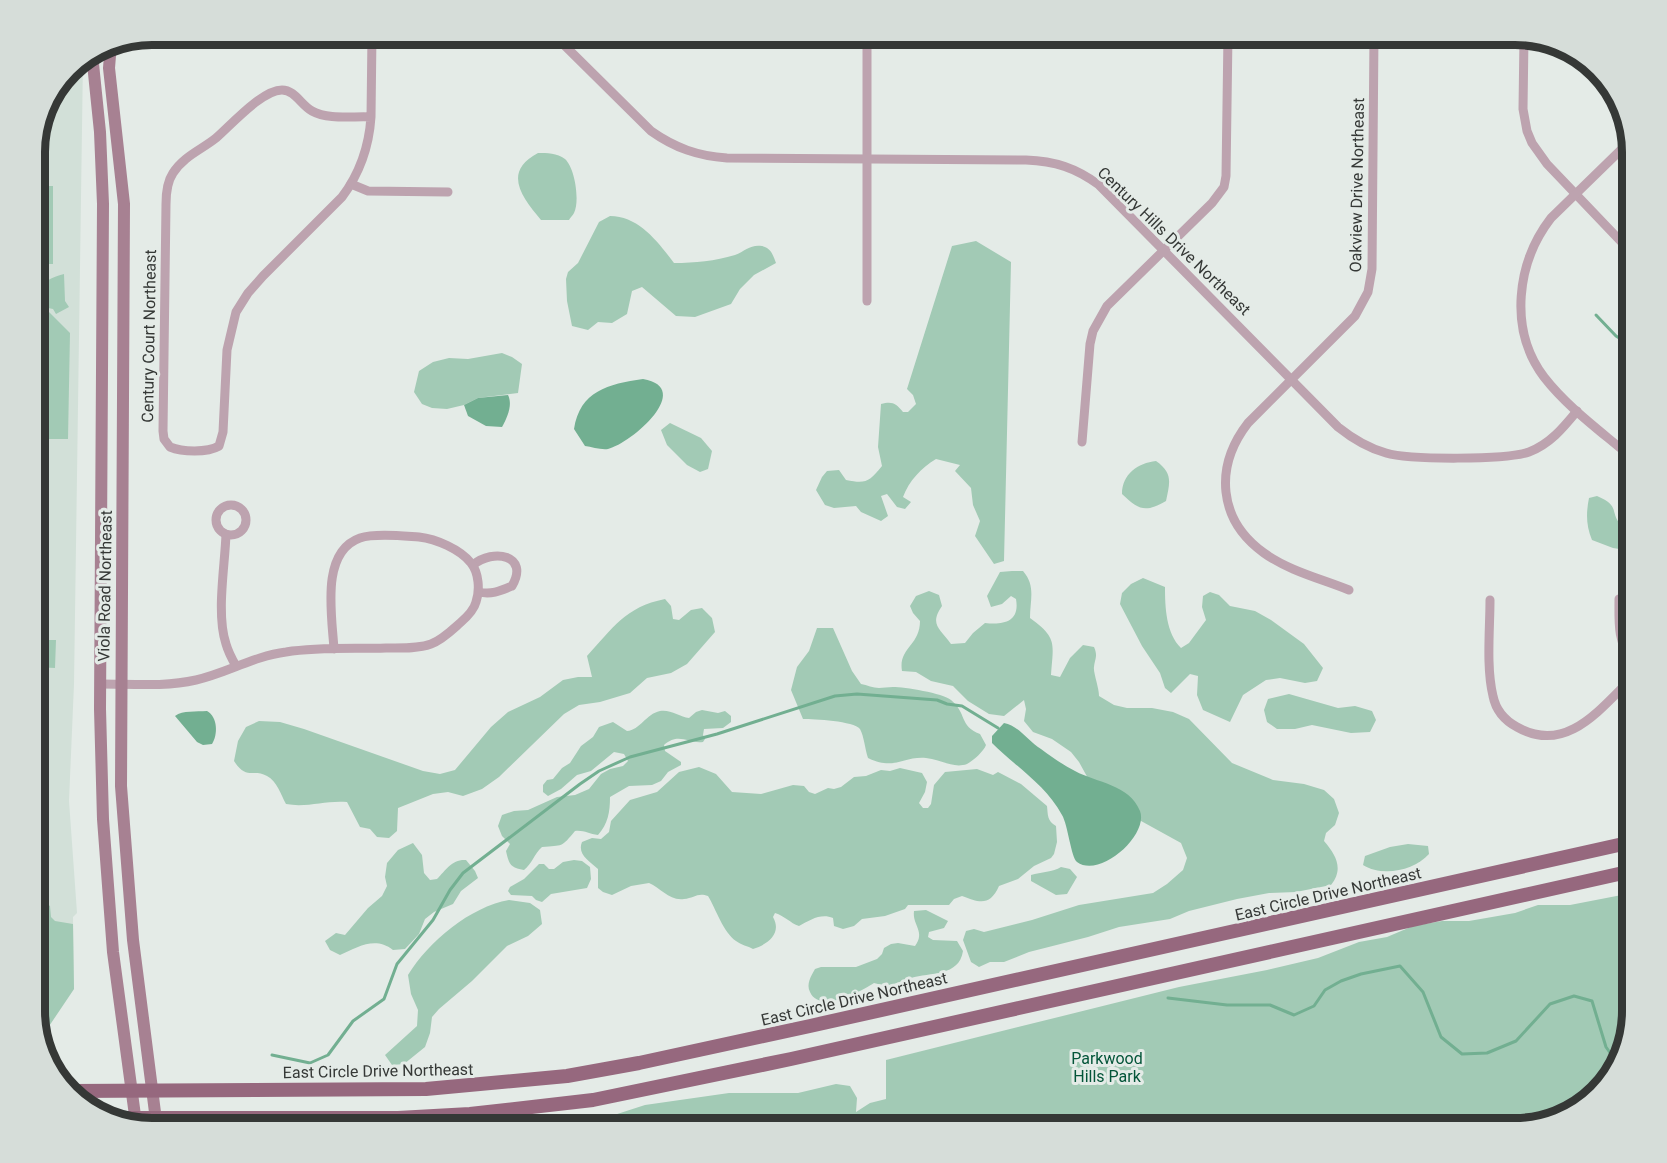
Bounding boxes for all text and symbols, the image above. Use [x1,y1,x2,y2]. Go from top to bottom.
street label: Oakview Drive Northeast [1346,97,1368,273]
street label: Century Hills Drive Northeast [1094,163,1254,319]
street label: Century Court Northeast [138,249,160,423]
street label: Viola Road Northeast [94,510,116,662]
street label: East Circle Drive Northeast [1233,863,1423,925]
street label: East Circle Drive Northeast [759,968,949,1030]
park label: Parkwood Hills Park [1071,1049,1143,1086]
street label: East Circle Drive Northeast [283,1060,473,1082]

